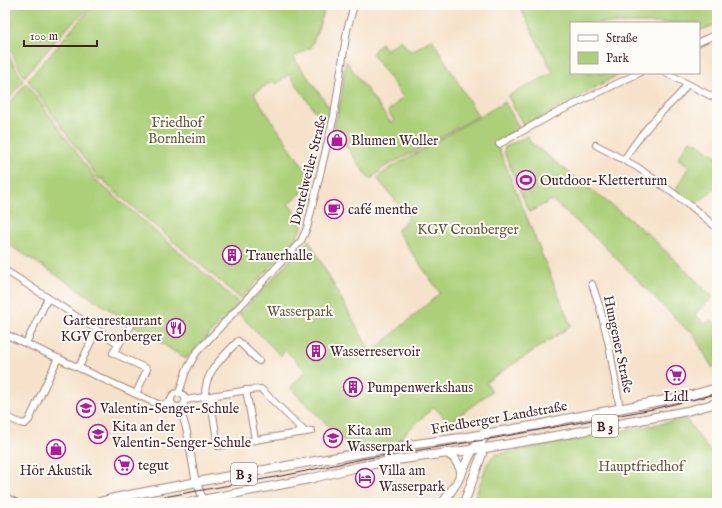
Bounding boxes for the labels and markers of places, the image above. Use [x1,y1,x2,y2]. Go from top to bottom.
shop icon: Blumen Woller [326,129,348,151]
place label: Blumen Woller [351,132,438,150]
sports icon: Outdoor-Kletterturm [515,169,537,191]
place label: Outdoor-Kletterturm [540,172,668,190]
cafe icon: café menthe [323,198,345,220]
place label: café menthe [348,201,418,219]
building icon: Trauerhalle [221,244,243,266]
place label: Trauerhalle [246,247,313,265]
place label: Gartenrestaurant KGV Cronberger [61,312,162,346]
restaurant icon: Gartenrestaurant KGV Cronberger [165,317,187,339]
building icon: Wasserreservoir [305,340,327,362]
place label: Wasserreservoir [330,343,420,361]
supermarket icon: Lidl [665,364,687,386]
building icon: Pumpenwerkshaus [342,376,364,398]
place label: Pumpenwerkshaus [367,379,473,397]
place label: Lidl [664,388,689,406]
school or university icon: Valentin-Senger-Schule [75,397,97,419]
place label: Valentin-Senger-Schule [99,400,240,418]
place label: Kita an der Valentin-Senger-Schule [111,418,252,452]
place label: Kita am Wasserpark [347,422,414,456]
school or university icon: Kita an der Valentin-Senger-Schule [87,423,109,445]
school or university icon: Kita am Wasserpark [322,427,344,449]
shop icon: Hör Akustik [45,438,67,460]
supermarket icon: tegut [113,454,135,476]
place label: tegut [138,457,169,475]
place label: Hör Akustik [20,462,93,480]
place label: Villa am Wasserpark [378,462,446,496]
hotel icon: Villa am Wasserpark [354,467,376,489]

